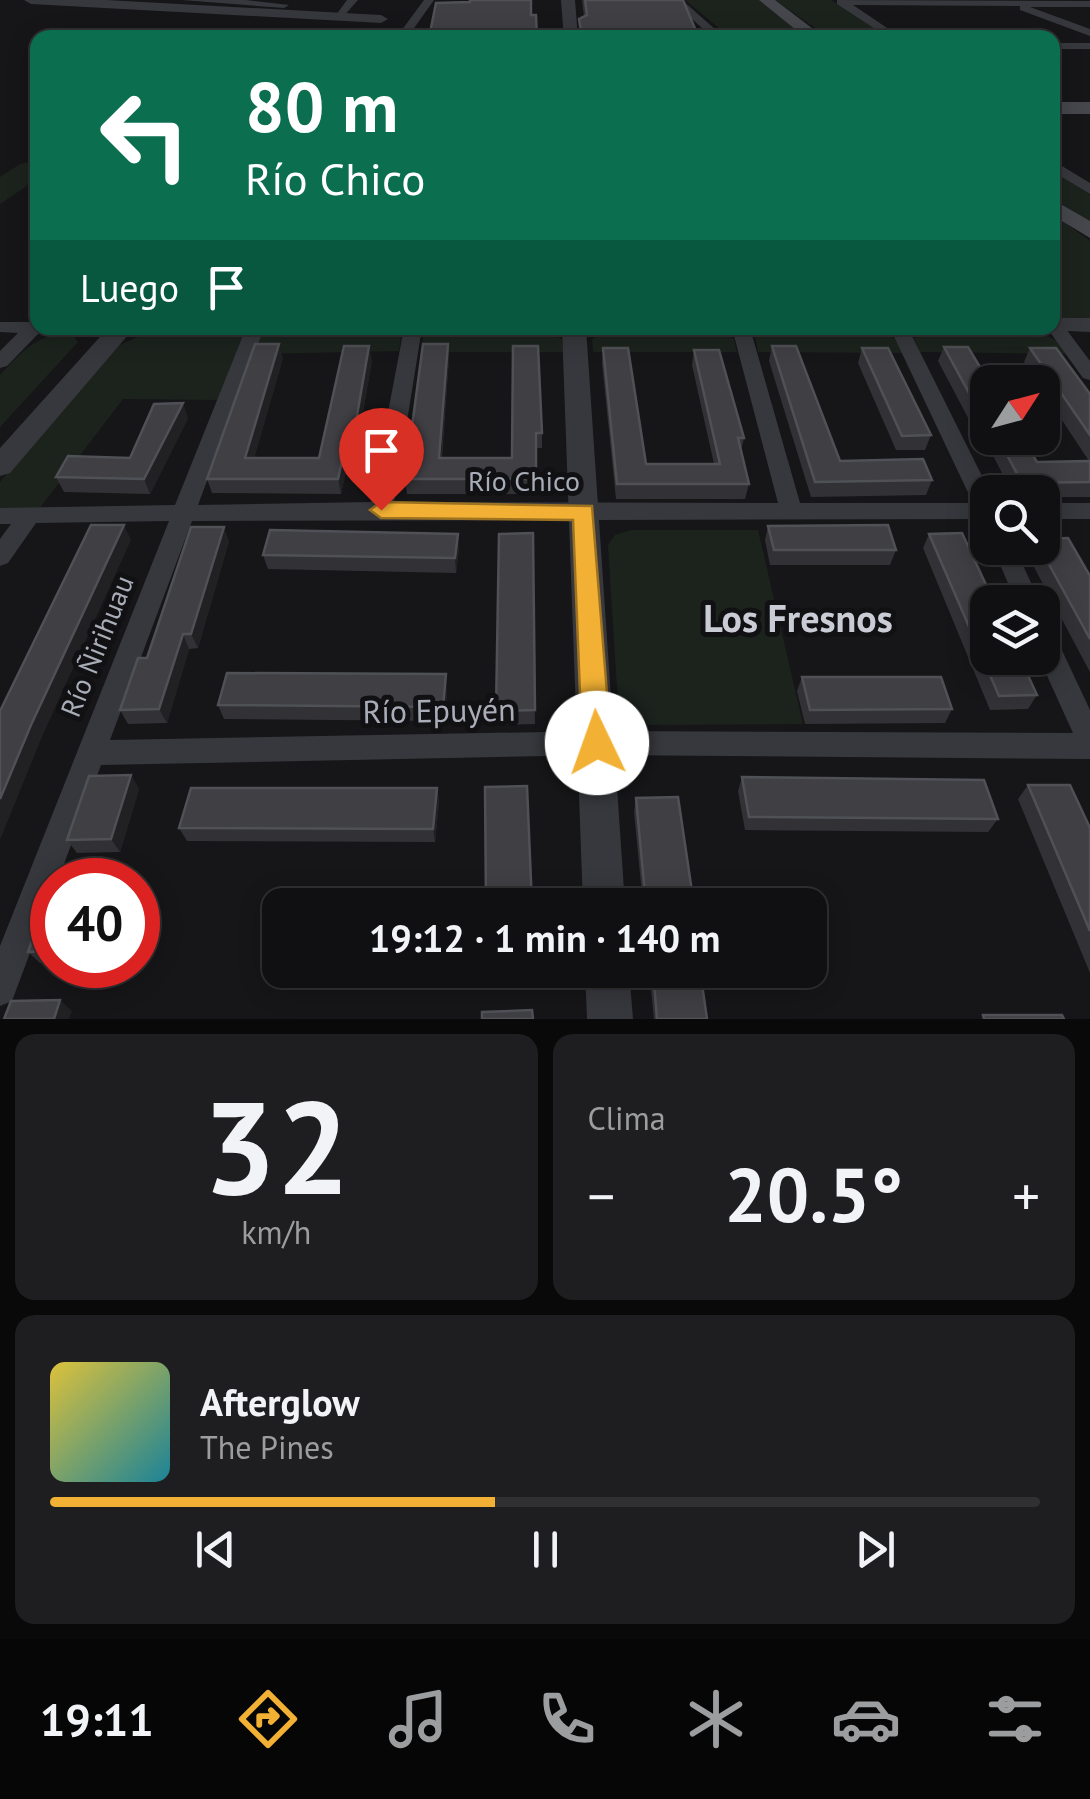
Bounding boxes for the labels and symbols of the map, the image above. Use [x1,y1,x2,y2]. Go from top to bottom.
north arrow [970,365,1060,455]
pin [339,408,424,511]
street label: Río Chico [468,462,580,499]
street label: Río Ñirihuau [51,570,142,722]
district label: Los Fresnos [703,593,893,642]
street label: Río Epuyén [362,688,516,732]
position arrow [545,691,649,795]
speed limit sign: 40 [30,858,160,988]

